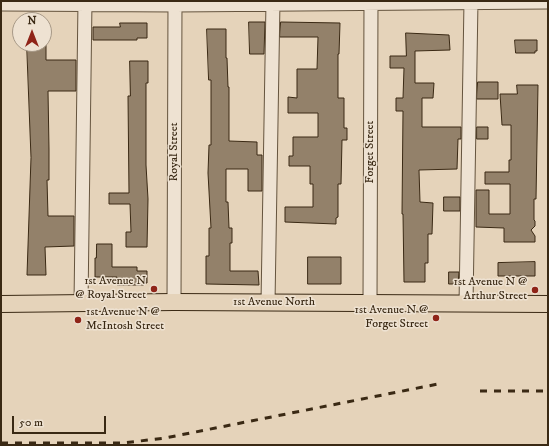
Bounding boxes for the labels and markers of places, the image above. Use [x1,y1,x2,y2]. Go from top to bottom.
place label: 1st Avenue N @ Royal Street [75,275,146,303]
place label: 1st Avenue N @ Arthur Street [453,276,527,304]
marker: 1st Avenue N @ Royal Street [149,284,159,294]
marker: 1st Avenue N @ Arthur Street [530,285,540,295]
place label: 1st Avenue N @ Forget Street [354,304,428,332]
place label: 1st Avenue N @ McIntosh Street [86,306,164,334]
marker: 1st Avenue N @ Forget Street [431,313,441,323]
marker: 1st Avenue N @ McIntosh Street [73,315,83,325]

